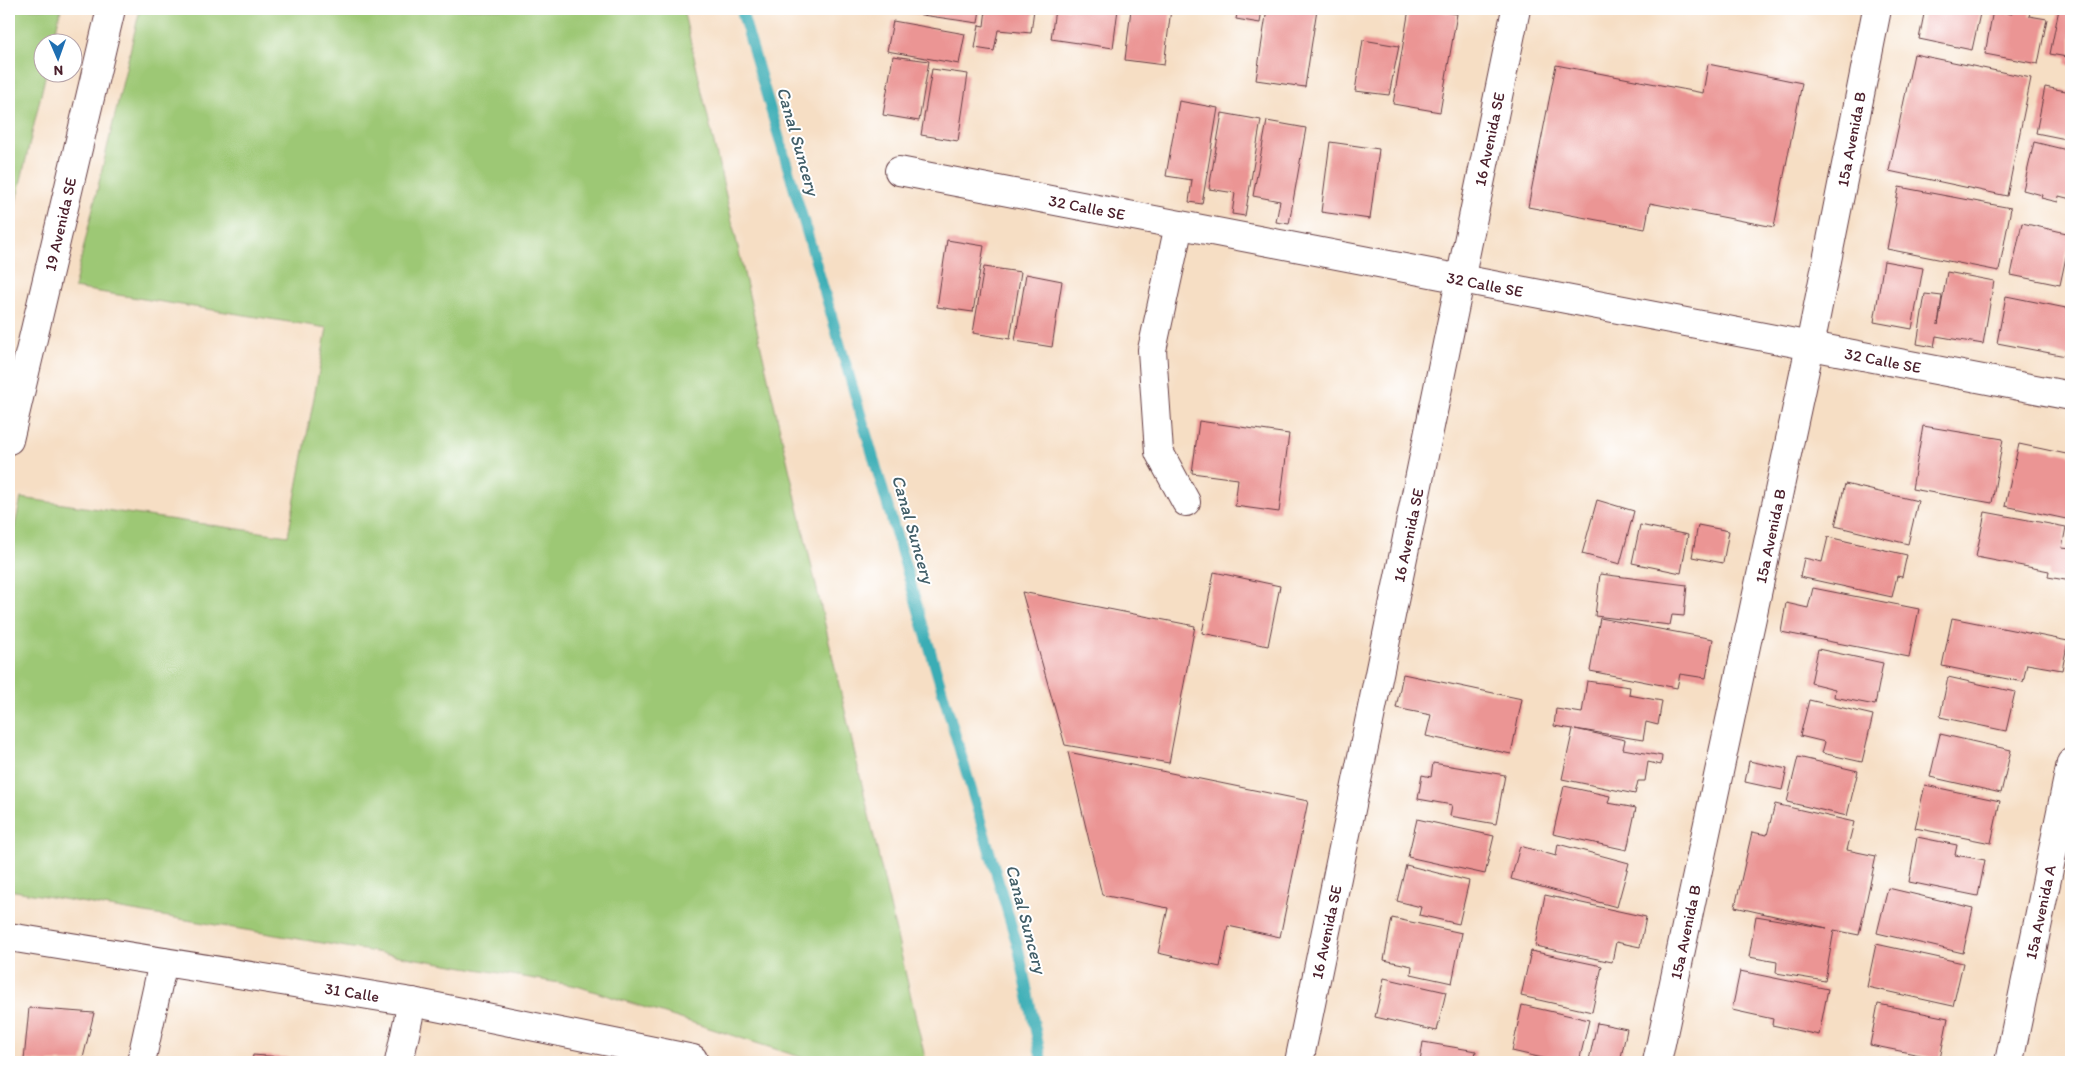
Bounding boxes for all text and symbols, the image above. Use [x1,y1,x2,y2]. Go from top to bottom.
north arrow [32,32,82,82]
text: N [53,62,63,79]
water label: Canal Suncery [772,84,825,200]
street label: 16 Avenida SE [1470,90,1509,188]
street label: 15a Avenida B [1833,90,1870,188]
street label: 19 Avenida SE [40,175,81,273]
street label: 32 Calle SE [1047,191,1127,224]
street label: 32 Calle SE [1445,268,1525,301]
street label: 32 Calle SE [1843,344,1923,377]
water label: Canal Suncery [887,472,940,588]
street label: 16 Avenida SE [1389,486,1428,584]
street label: 15a Avenida B [1751,487,1790,585]
water label: Canal Suncery [1001,862,1052,978]
street label: 15a Avenida A [2021,863,2060,961]
street label: 16 Avenida SE [1307,883,1346,981]
street label: 15a Avenida B [1666,883,1705,981]
street label: 31 Calle [323,979,381,1006]

